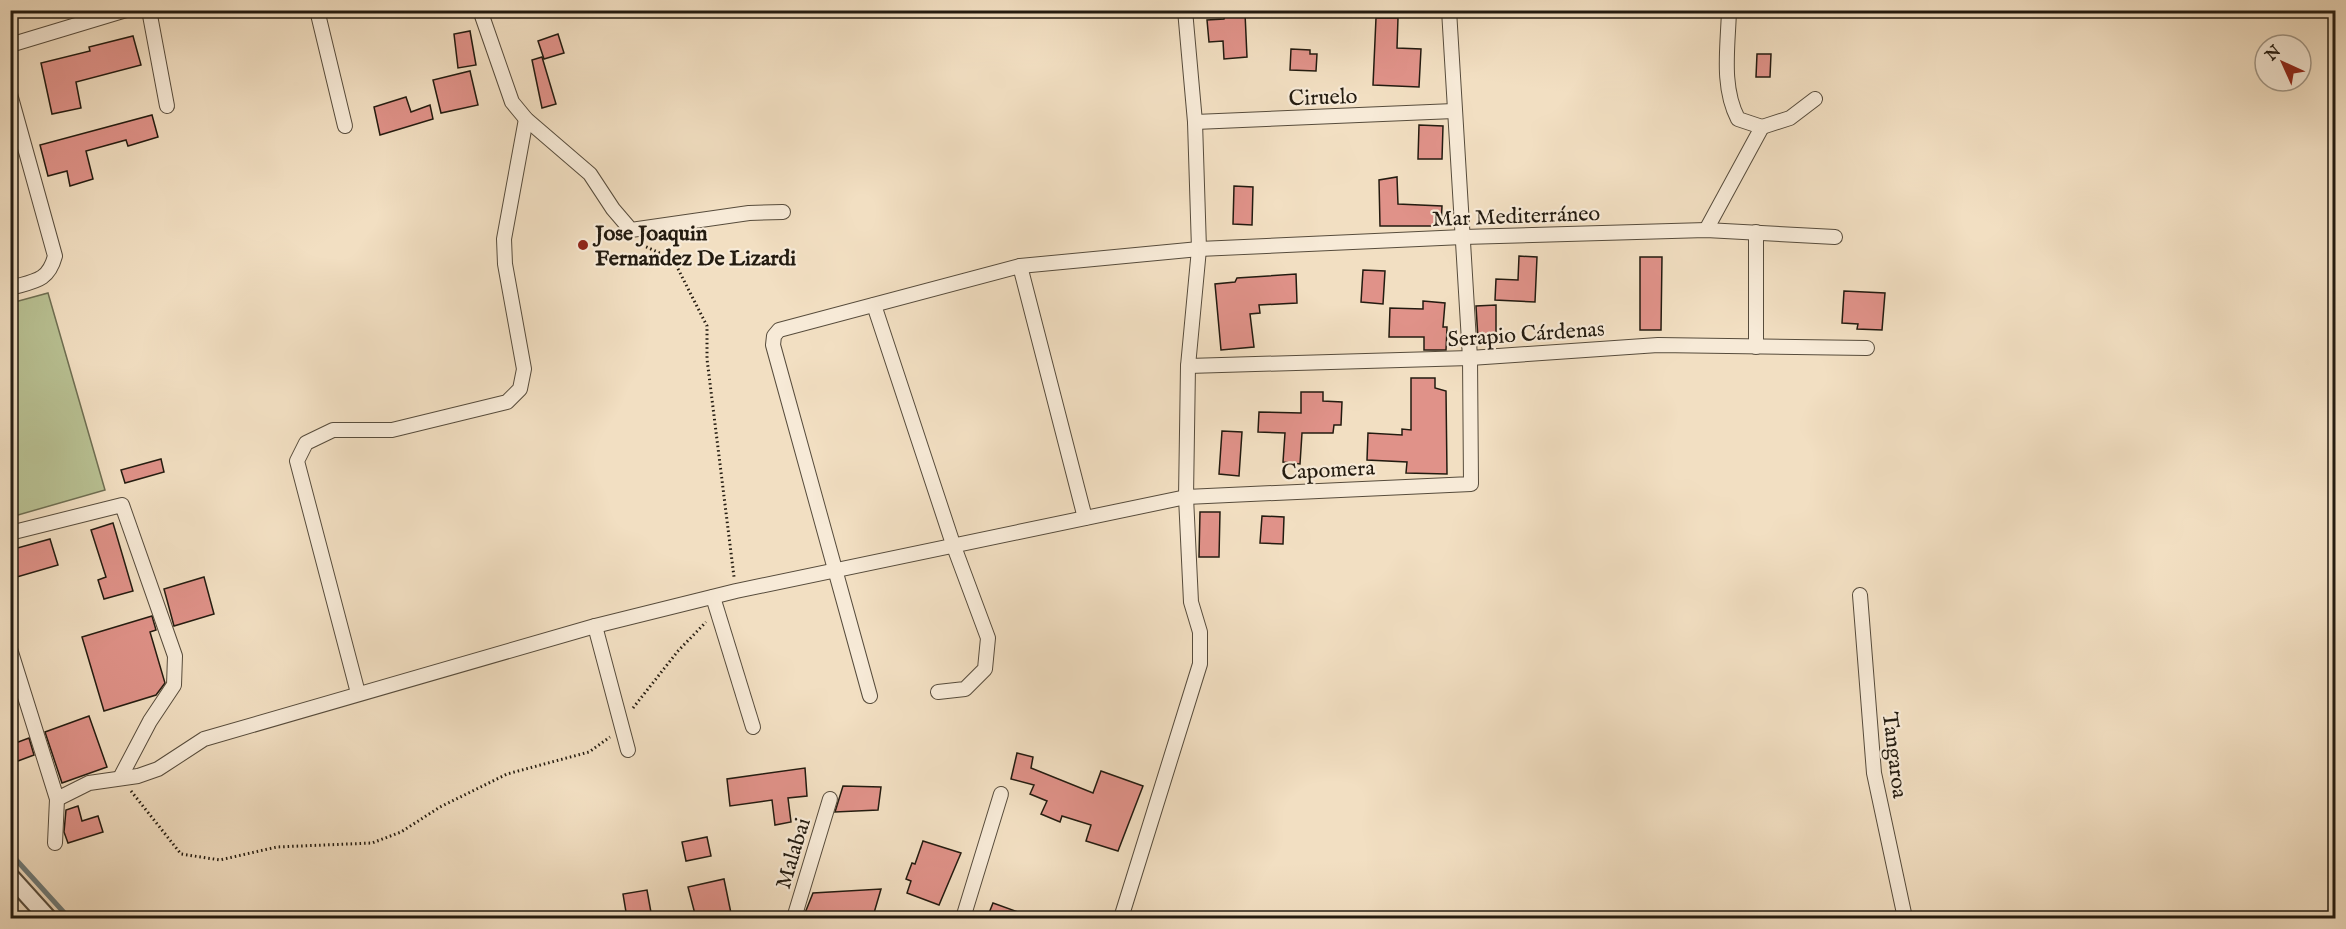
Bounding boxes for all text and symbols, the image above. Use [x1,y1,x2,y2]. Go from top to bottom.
north arrow [2253,33,2313,93]
text: N [2261,42,2286,66]
street label: Ciruelo [1288,83,1358,113]
street label: Mar Mediterráneo [1432,200,1601,234]
place label: Jose Joaquin Fernandez De Lizardi [592,220,796,273]
marker: Jose Joaquin Fernandez De Lizardi [576,238,590,252]
street label: Serapio Cárdenas [1447,316,1606,354]
street label: Capomera [1281,455,1376,487]
street label: Tangaroa [1875,711,1913,800]
street label: Malabai [770,815,818,893]

